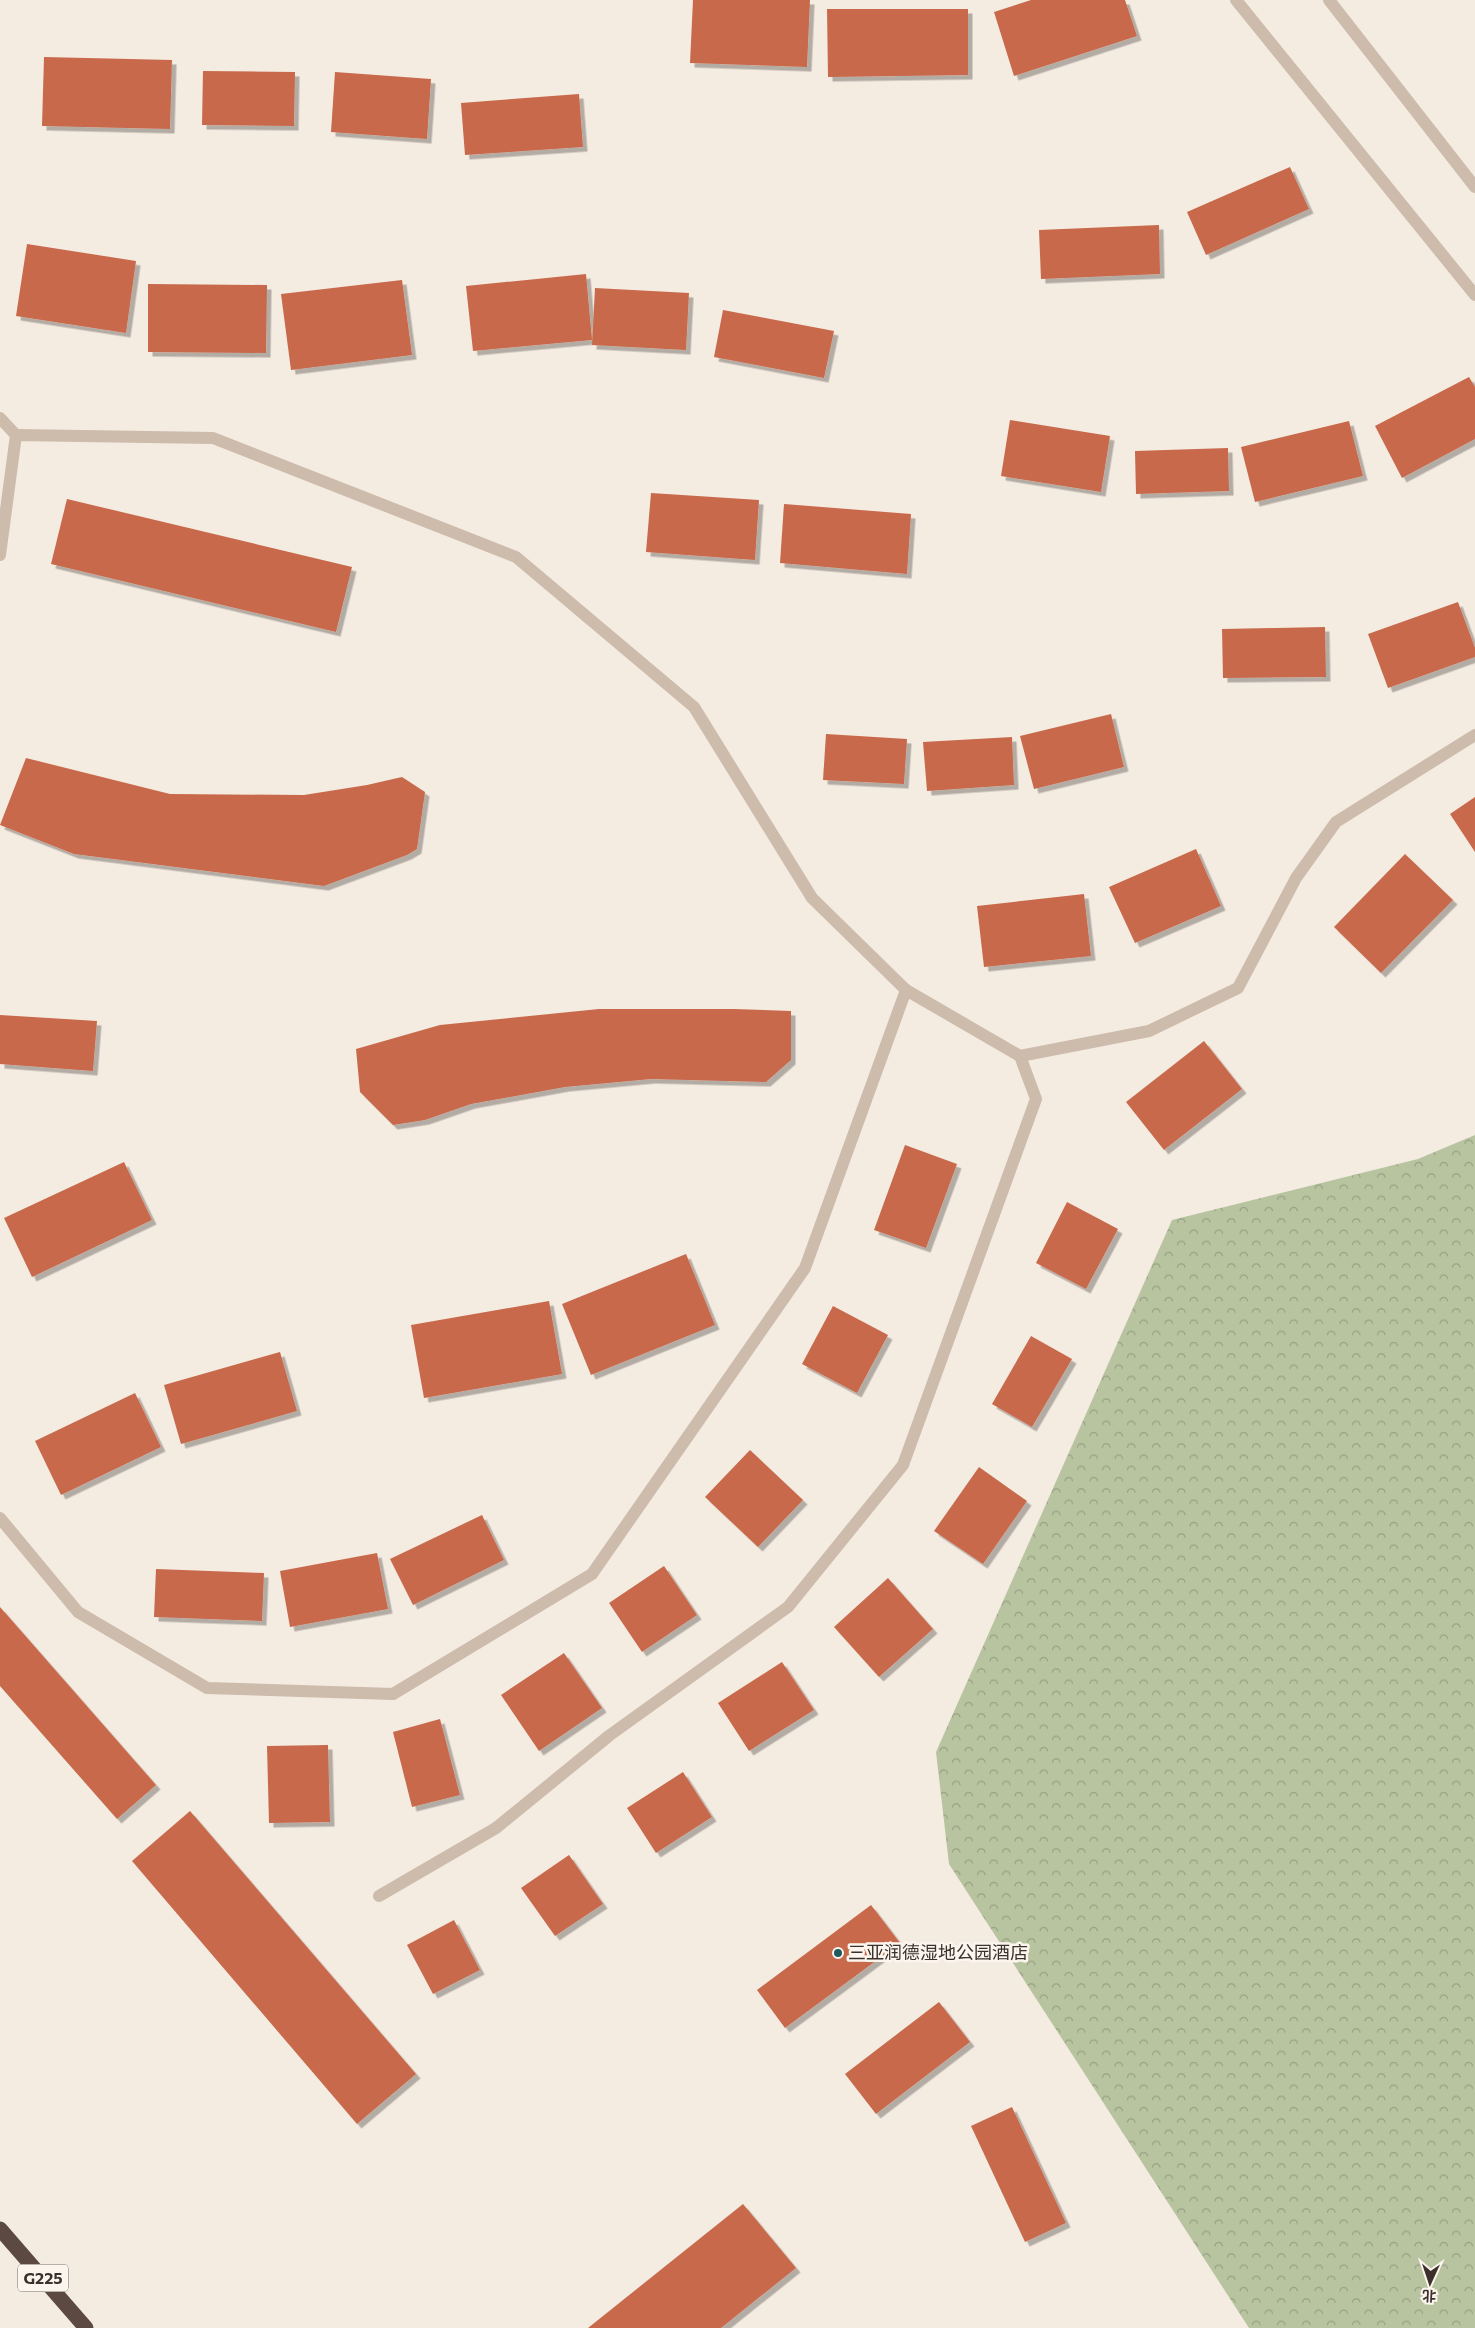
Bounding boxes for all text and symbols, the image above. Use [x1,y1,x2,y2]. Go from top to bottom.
place label: 三亚润德湿地公园酒店 [848,1941,1028,1963]
marker: 三亚润德湿地公园酒店 [832,1947,844,1959]
north arrow [1405,2258,1455,2308]
road number: G225 [18,2264,68,2292]
text: 北 [1422,2288,1437,2305]

